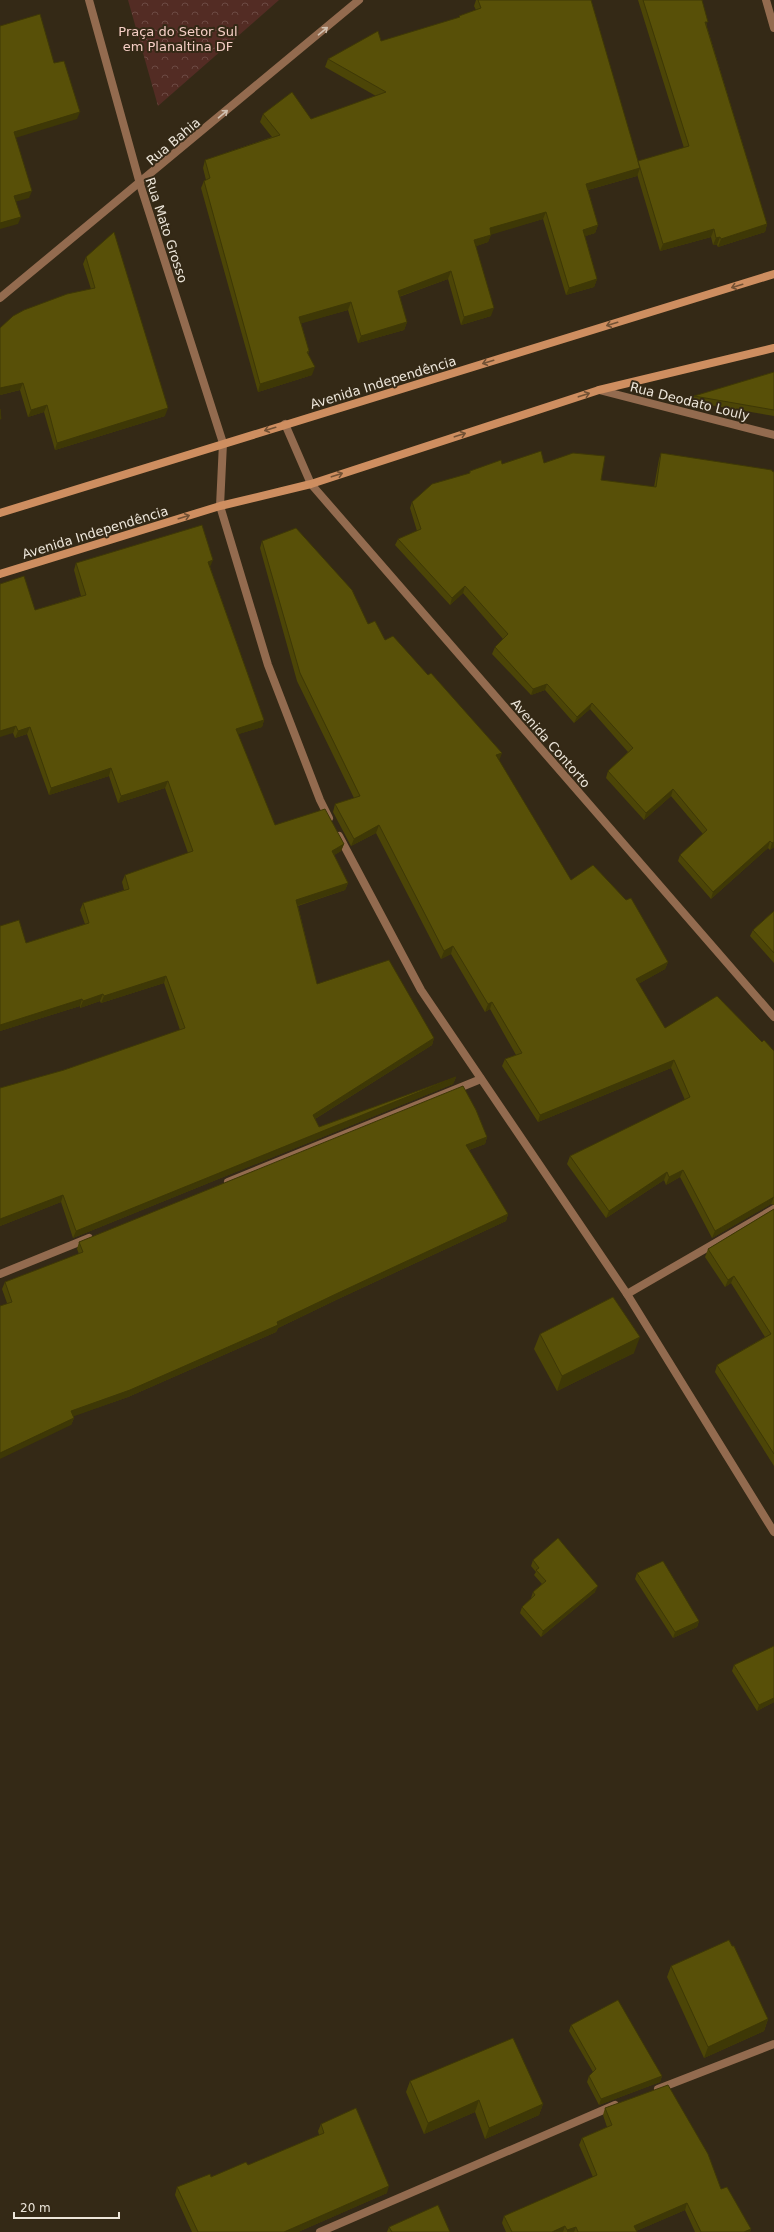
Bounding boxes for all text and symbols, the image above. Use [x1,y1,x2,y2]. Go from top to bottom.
park label: Praça do Setor Sul em Planaltina DF [118,24,238,54]
one-way arrow [317,26,328,35]
one-way arrow [218,110,229,119]
street label: Rua Bahia [143,115,203,168]
street label: Rua Mato Grosso [142,176,191,285]
one-way arrow [730,283,743,290]
one-way arrow [606,321,619,328]
street label: Avenida Independência [308,353,458,412]
one-way arrow [482,359,495,366]
street label: Rua Deodato Louly [629,379,751,424]
one-way arrow [577,391,590,398]
one-way arrow [264,426,277,433]
one-way arrow [454,431,466,439]
one-way arrow [330,471,342,479]
street label: Avenida Independência [20,503,170,562]
one-way arrow [178,513,191,520]
street label: Avenida Contorto [508,696,593,791]
scale bar [14,2194,119,2220]
text: 20 m [20,2201,51,2215]

